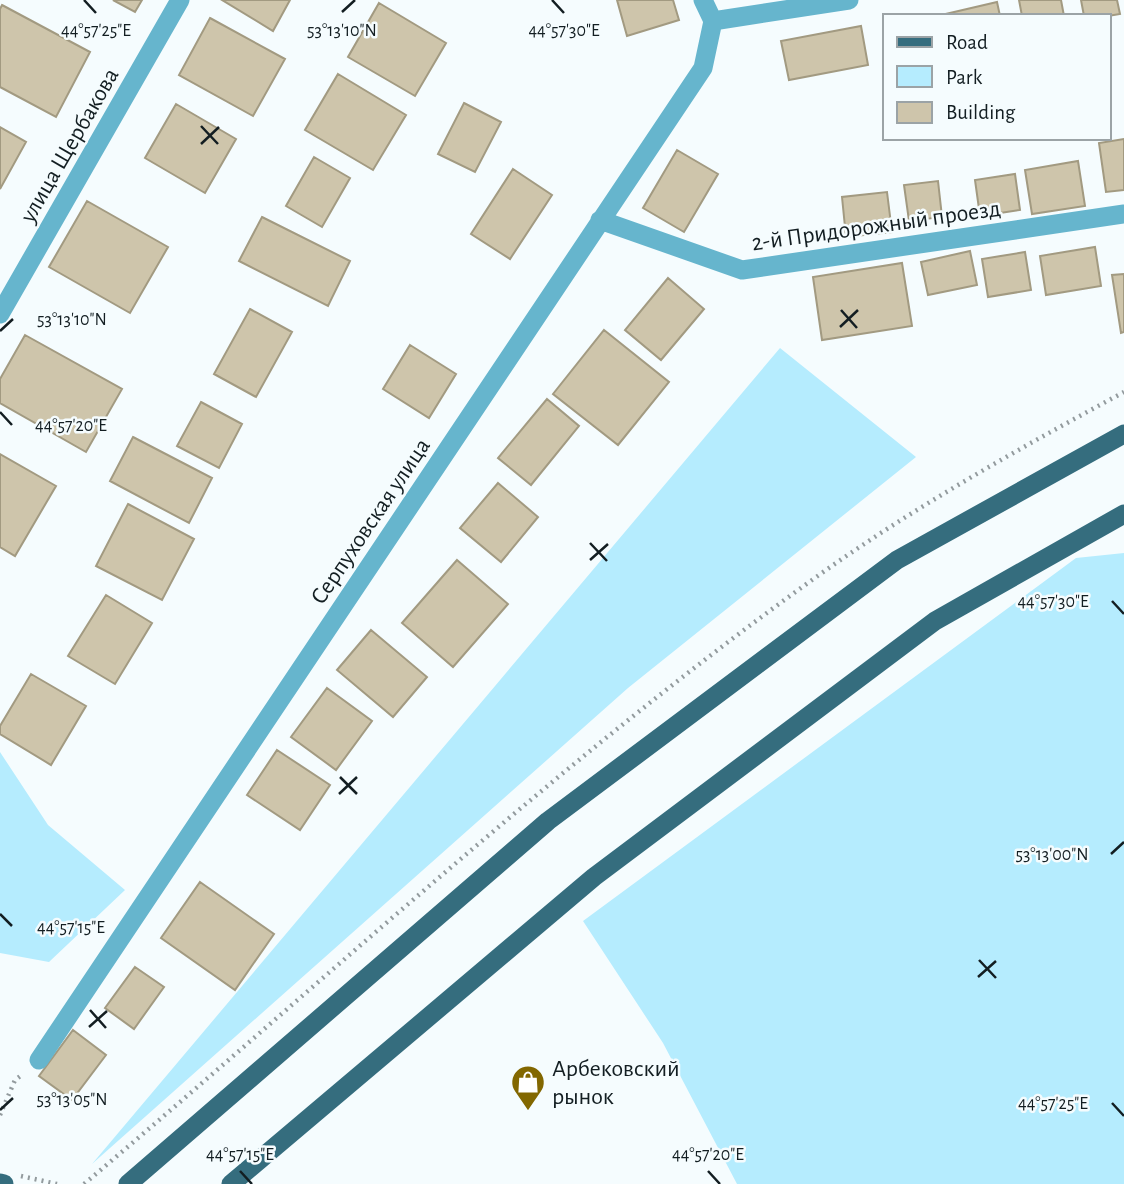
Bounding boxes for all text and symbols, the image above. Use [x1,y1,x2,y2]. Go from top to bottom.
legend [883,14,1110,140]
text: 44°57'25"E [61,22,131,40]
text: 53°13'10"N [307,22,377,40]
text: 44°57'30"E [528,22,600,40]
text: Road [946,32,988,53]
street label: улица Щербакова [16,64,124,228]
text: Park [946,67,983,88]
text: Building [946,102,1016,123]
street label: 2-й Придорожный проезд [750,197,1002,255]
text: 53°13'10"N [37,311,107,329]
text: 44°57'20"E [35,417,107,435]
street label: Серпуховская улица [307,434,435,609]
text: 44°57'30"E [1017,593,1089,611]
text: 53°13'00"N [1015,846,1089,864]
text: 44°57'15"E [37,919,105,937]
place label: Арбековский рынок [552,1057,680,1109]
shop icon: Арбековский рынок [509,1063,547,1112]
text: 53°13'05"N [36,1091,108,1109]
text: 44°57'25"E [1018,1095,1088,1113]
text: 44°57'15"E [206,1146,274,1164]
text: 44°57'20"E [672,1146,744,1164]

